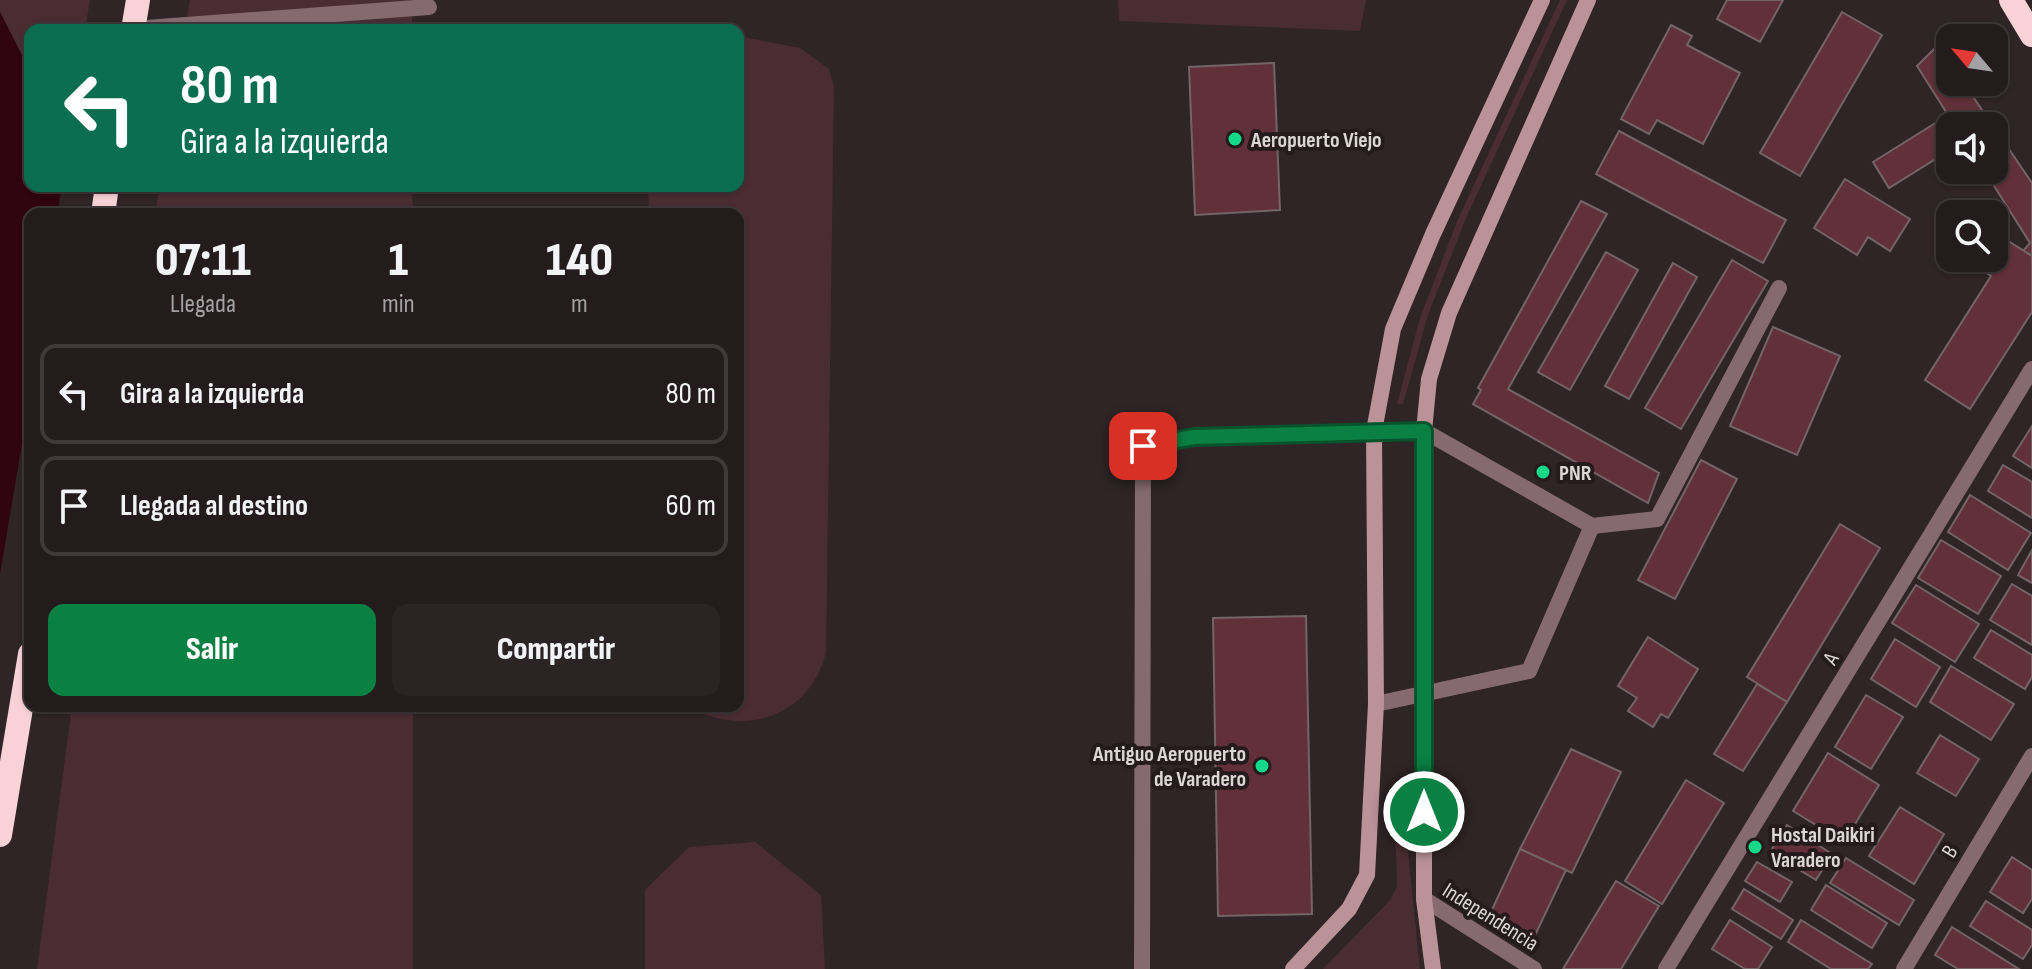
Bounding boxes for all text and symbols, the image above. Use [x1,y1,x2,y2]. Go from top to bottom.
north arrow [1936,24,2008,96]
map controls [1936,24,2008,272]
text: 80 m [180,53,279,120]
icon: left [48,56,152,160]
button: sound [1936,112,2008,184]
text: Gira a la izquierda [180,121,389,164]
place label: Aeropuerto Viejo [1250,127,1382,154]
marker: Aeropuerto Viejo [1226,130,1244,148]
button: search [1936,200,2008,272]
text: 07:11 [155,232,251,289]
text: 1 [389,232,408,289]
text: 140 [546,232,613,289]
text: Llegada [170,289,236,320]
text: min [382,289,415,320]
text: m [571,289,588,320]
icon: left [52,372,96,416]
text: Gira a la izquierda [120,376,304,412]
text: 80 m [665,376,716,412]
pin [1109,412,1177,480]
icon: arrive [1121,424,1165,468]
place label: PNR [1559,460,1592,487]
marker: PNR [1534,463,1552,481]
icon: arrive [52,484,96,528]
text: Llegada al destino [120,488,308,524]
text: 60 m [665,488,716,524]
button: Salir [48,604,376,696]
button: Compartir [392,604,720,696]
street label: A [1817,647,1846,671]
place label: Antiguo Aeropuerto de Varadero [1092,741,1246,793]
marker: Antiguo Aeropuerto de Varadero [1253,757,1271,775]
position arrow [1382,770,1466,854]
place label: Hostal Daikiri Varadero [1771,822,1875,874]
marker: Hostal Daikiri Varadero [1746,838,1764,856]
street label: B [1936,841,1964,863]
street label: Independencia [1437,877,1543,957]

